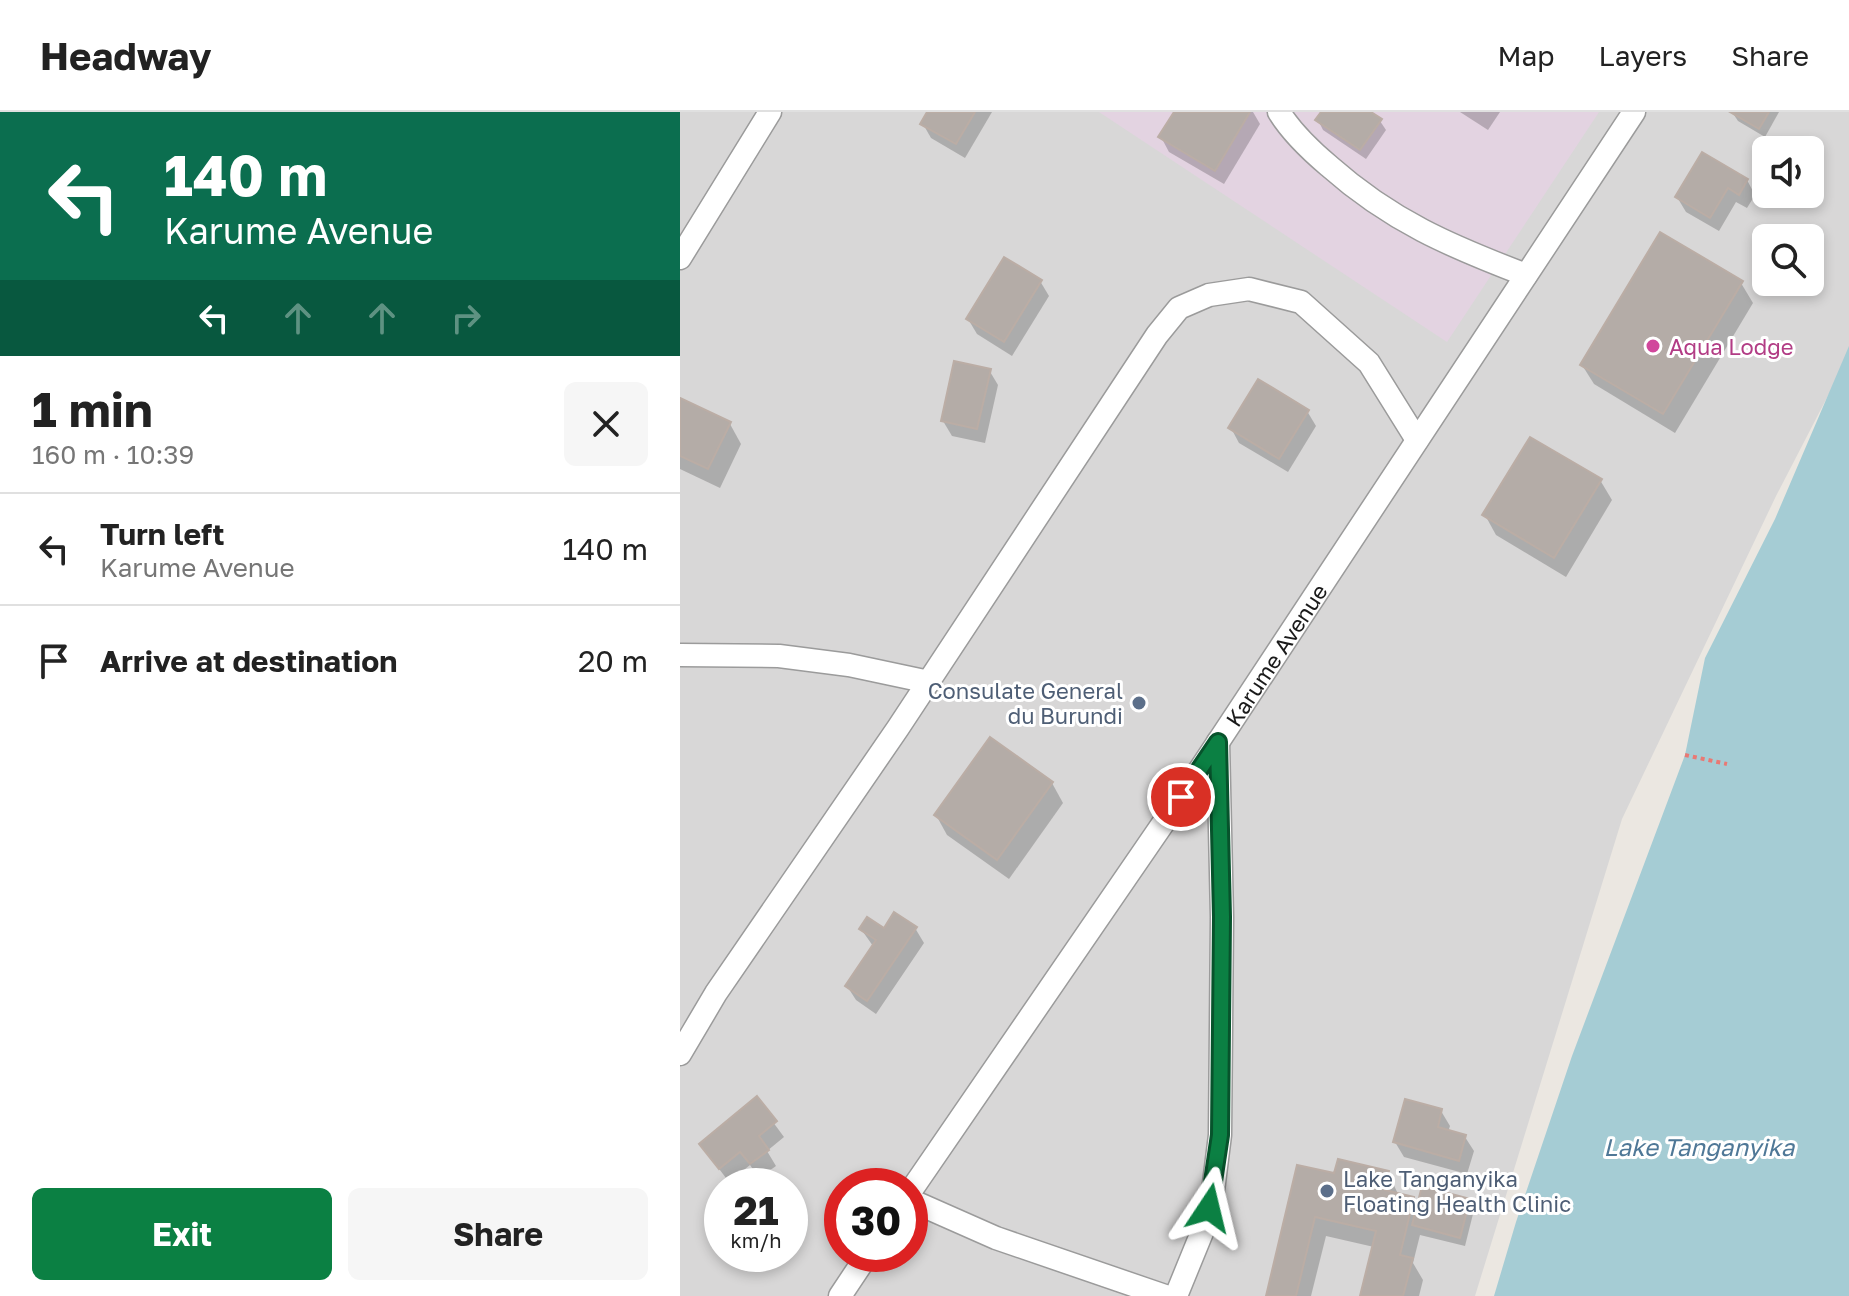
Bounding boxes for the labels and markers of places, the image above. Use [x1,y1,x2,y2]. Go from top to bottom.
place label: Aqua Lodge [1669,333,1794,360]
marker: Aqua Lodge [1644,337,1662,355]
place label: Consulate General du Burundi [928,677,1123,729]
marker: Consulate General du Burundi [1130,694,1148,712]
pin [1147,763,1215,831]
place label: Lake Tanganyika Floating Health Clinic [1343,1165,1571,1217]
marker: Lake Tanganyika Floating Health Clinic [1318,1182,1336,1200]

